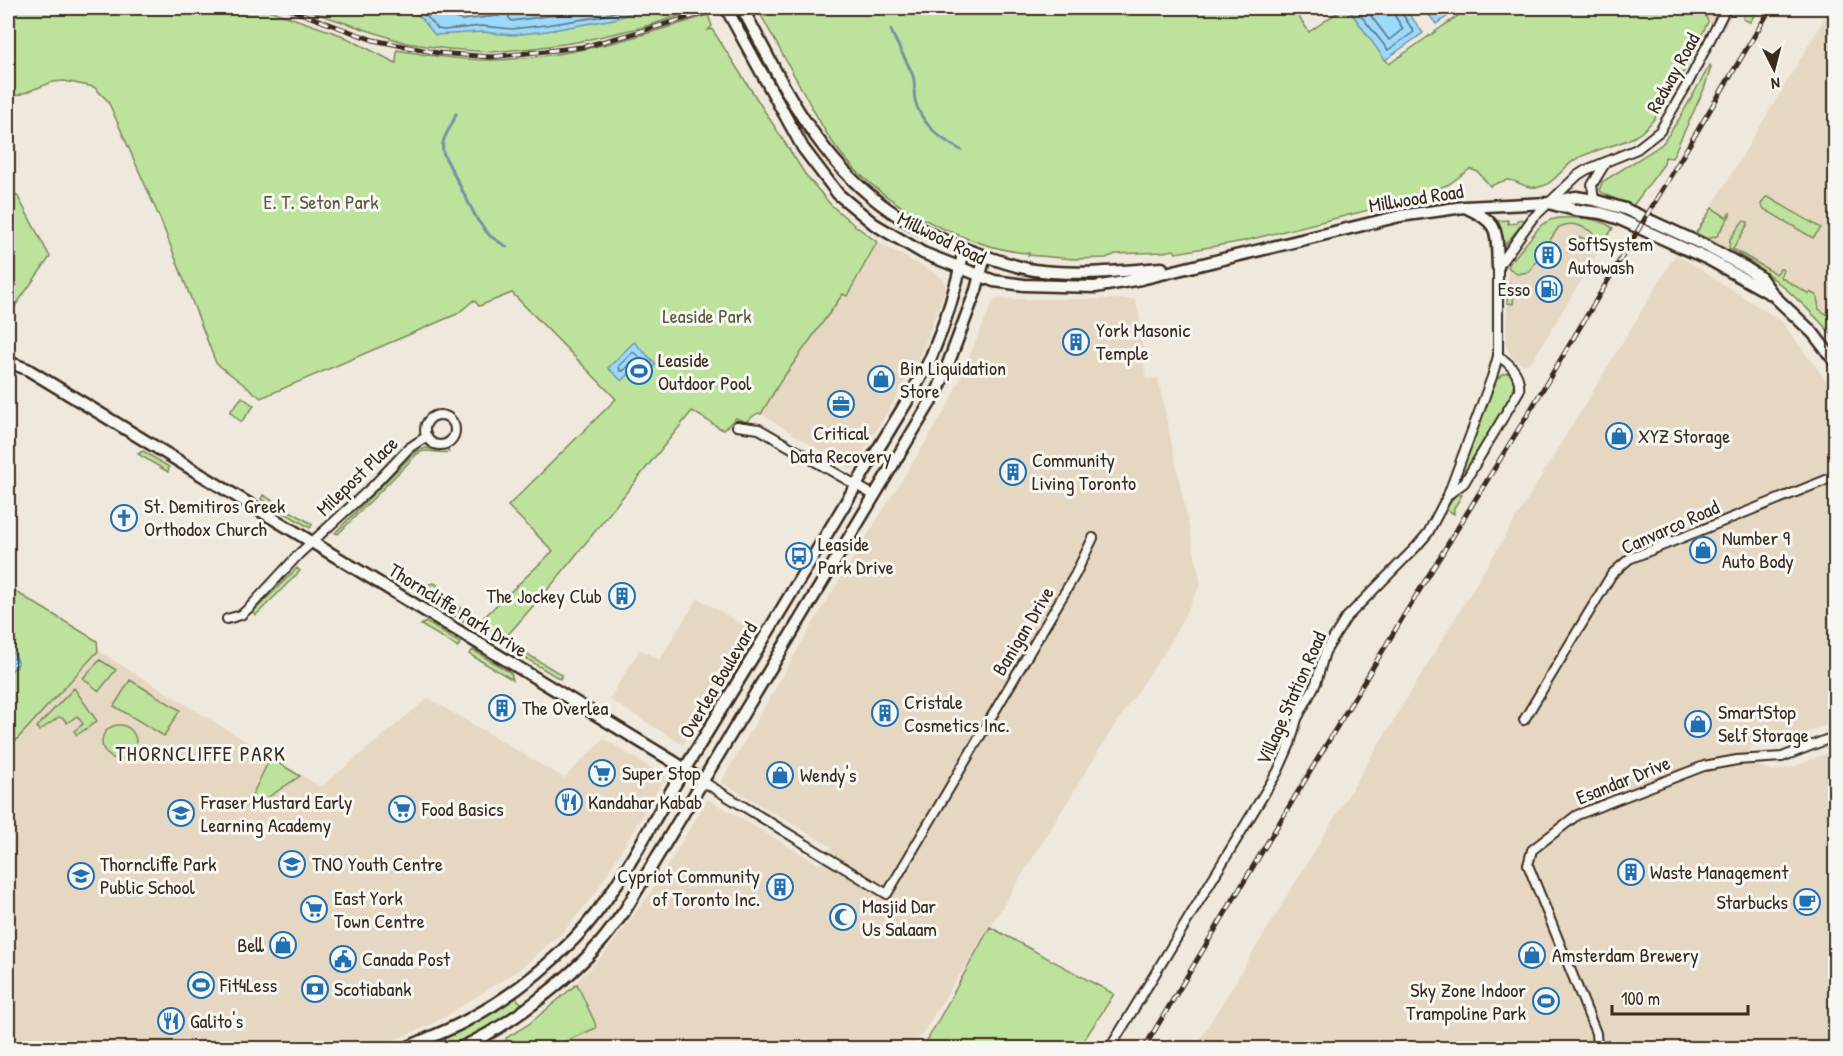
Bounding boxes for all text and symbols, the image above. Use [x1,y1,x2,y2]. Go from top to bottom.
street label: Redway Road [1639,28,1706,118]
north arrow [1744,39,1804,99]
text: N [1770,73,1781,95]
street label: Millwood Road [1367,177,1465,218]
park label: E. T. Seton Park [263,188,379,215]
street label: Millwood Road [893,204,991,271]
place label: SoftSystem Autowash [1568,230,1653,280]
building icon: SoftSystem Autowash [1533,240,1563,270]
fuel station icon: Esso [1534,274,1564,304]
place label: Esso [1498,275,1530,302]
park label: Leaside Park [662,302,752,329]
place label: York Masonic Temple [1096,316,1191,366]
building icon: York Masonic Temple [1061,327,1091,357]
place label: Leaside Outdoor Pool [658,346,752,396]
place label: Bin Liquidation Store [900,354,1006,404]
sports icon: Leaside Outdoor Pool [624,356,654,386]
shop icon: Bin Liquidation Store [866,364,896,394]
office icon: Critical Data Recovery [826,389,856,419]
place label: Critical Data Recovery [790,419,892,469]
shop icon: XYZ Storage [1604,421,1634,451]
place label: XYZ Storage [1638,422,1730,449]
street label: Milepost Place [310,430,403,521]
place label: Community Living Toronto [1032,446,1136,496]
building icon: Community Living Toronto [998,457,1028,487]
place label: St. Demitiros Greek Orthodox Church [144,492,285,542]
street label: Canvarco Road [1617,493,1723,560]
church icon: St. Demitiros Greek Orthodox Church [109,503,139,533]
place label: Number 9 Auto Body [1722,524,1794,574]
place label: Leaside Park Drive [818,530,894,580]
shop icon: Number 9 Auto Body [1688,535,1718,565]
bus stop icon: Leaside Park Drive [784,541,814,571]
street label: Thorncliffe Park Drive [384,556,533,663]
building icon: The Jockey Club [607,581,637,611]
street label: Banigan Drive [985,581,1060,680]
place label: The Jockey Club [487,582,602,609]
street label: Overlea Boulevard [672,616,763,743]
street label: Village Station Road [1249,627,1332,769]
place label: Cristale Cosmetics Inc. [904,688,1009,738]
building icon: The Overlea [487,693,517,723]
place label: The Overlea [522,694,608,721]
building icon: Cristale Cosmetics Inc. [870,698,900,728]
place label: SmartStop Self Storage [1718,698,1809,748]
shop icon: SmartStop Self Storage [1683,709,1713,739]
district label: THORNCLIFFE PARK [115,739,287,768]
street label: Esandar Drive [1572,748,1674,811]
supermarket icon: Super Stop [587,758,617,788]
place label: Super Stop [622,759,701,786]
shop icon: Wendy's [765,760,795,790]
place label: Wendy's [800,761,857,788]
restaurant icon: Kandahar Kabab [554,787,584,817]
place label: Fraser Mustard Early Learning Academy [200,788,353,838]
place label: Kandahar Kabab [588,788,702,815]
supermarket icon: Food Basics [387,794,417,824]
place label: Food Basics [421,795,504,822]
school or university icon: Fraser Mustard Early Learning Academy [166,798,196,828]
school or university icon: TNO Youth Centre [277,849,307,879]
place label: Thorncliffe Park Public School [100,850,217,900]
place label: TNO Youth Centre [312,850,443,877]
building icon: Waste Management [1616,857,1646,887]
place label: Waste Management [1650,858,1789,885]
school or university icon: Thorncliffe Park Public School [66,861,96,891]
place label: Cypriot Community of Toronto Inc. [617,862,760,912]
building icon: Cypriot Community of Toronto Inc. [765,872,795,902]
place label: East York Town Centre [334,884,425,934]
cafe icon: Starbucks [1792,887,1822,917]
place label: Starbucks [1716,888,1788,915]
place label: Masjid Dar Us Salaam [862,892,937,942]
supermarket icon: East York Town Centre [299,894,329,924]
mosque icon: Masjid Dar Us Salaam [828,902,858,932]
shop icon: Bell [268,930,298,960]
place label: Bell [237,931,264,958]
shop icon: Amsterdam Brewery [1517,940,1547,970]
place label: Amsterdam Brewery [1552,941,1699,968]
public building icon: Canada Post [328,944,358,974]
place label: Canada Post [362,945,451,972]
sports icon: Fit4Less [186,970,216,1000]
place label: Fit4Less [219,971,277,998]
bank icon: Scotiabank [300,974,330,1004]
place label: Scotiabank [334,975,412,1002]
place label: Sky Zone Indoor Trampoline Park [1406,976,1526,1026]
scale bar [1612,978,1748,1016]
sports icon: Sky Zone Indoor Trampoline Park [1531,986,1561,1016]
text: 100 m [1621,986,1660,1011]
restaurant icon: Galito's [156,1006,186,1036]
place label: Galito's [190,1007,243,1034]

